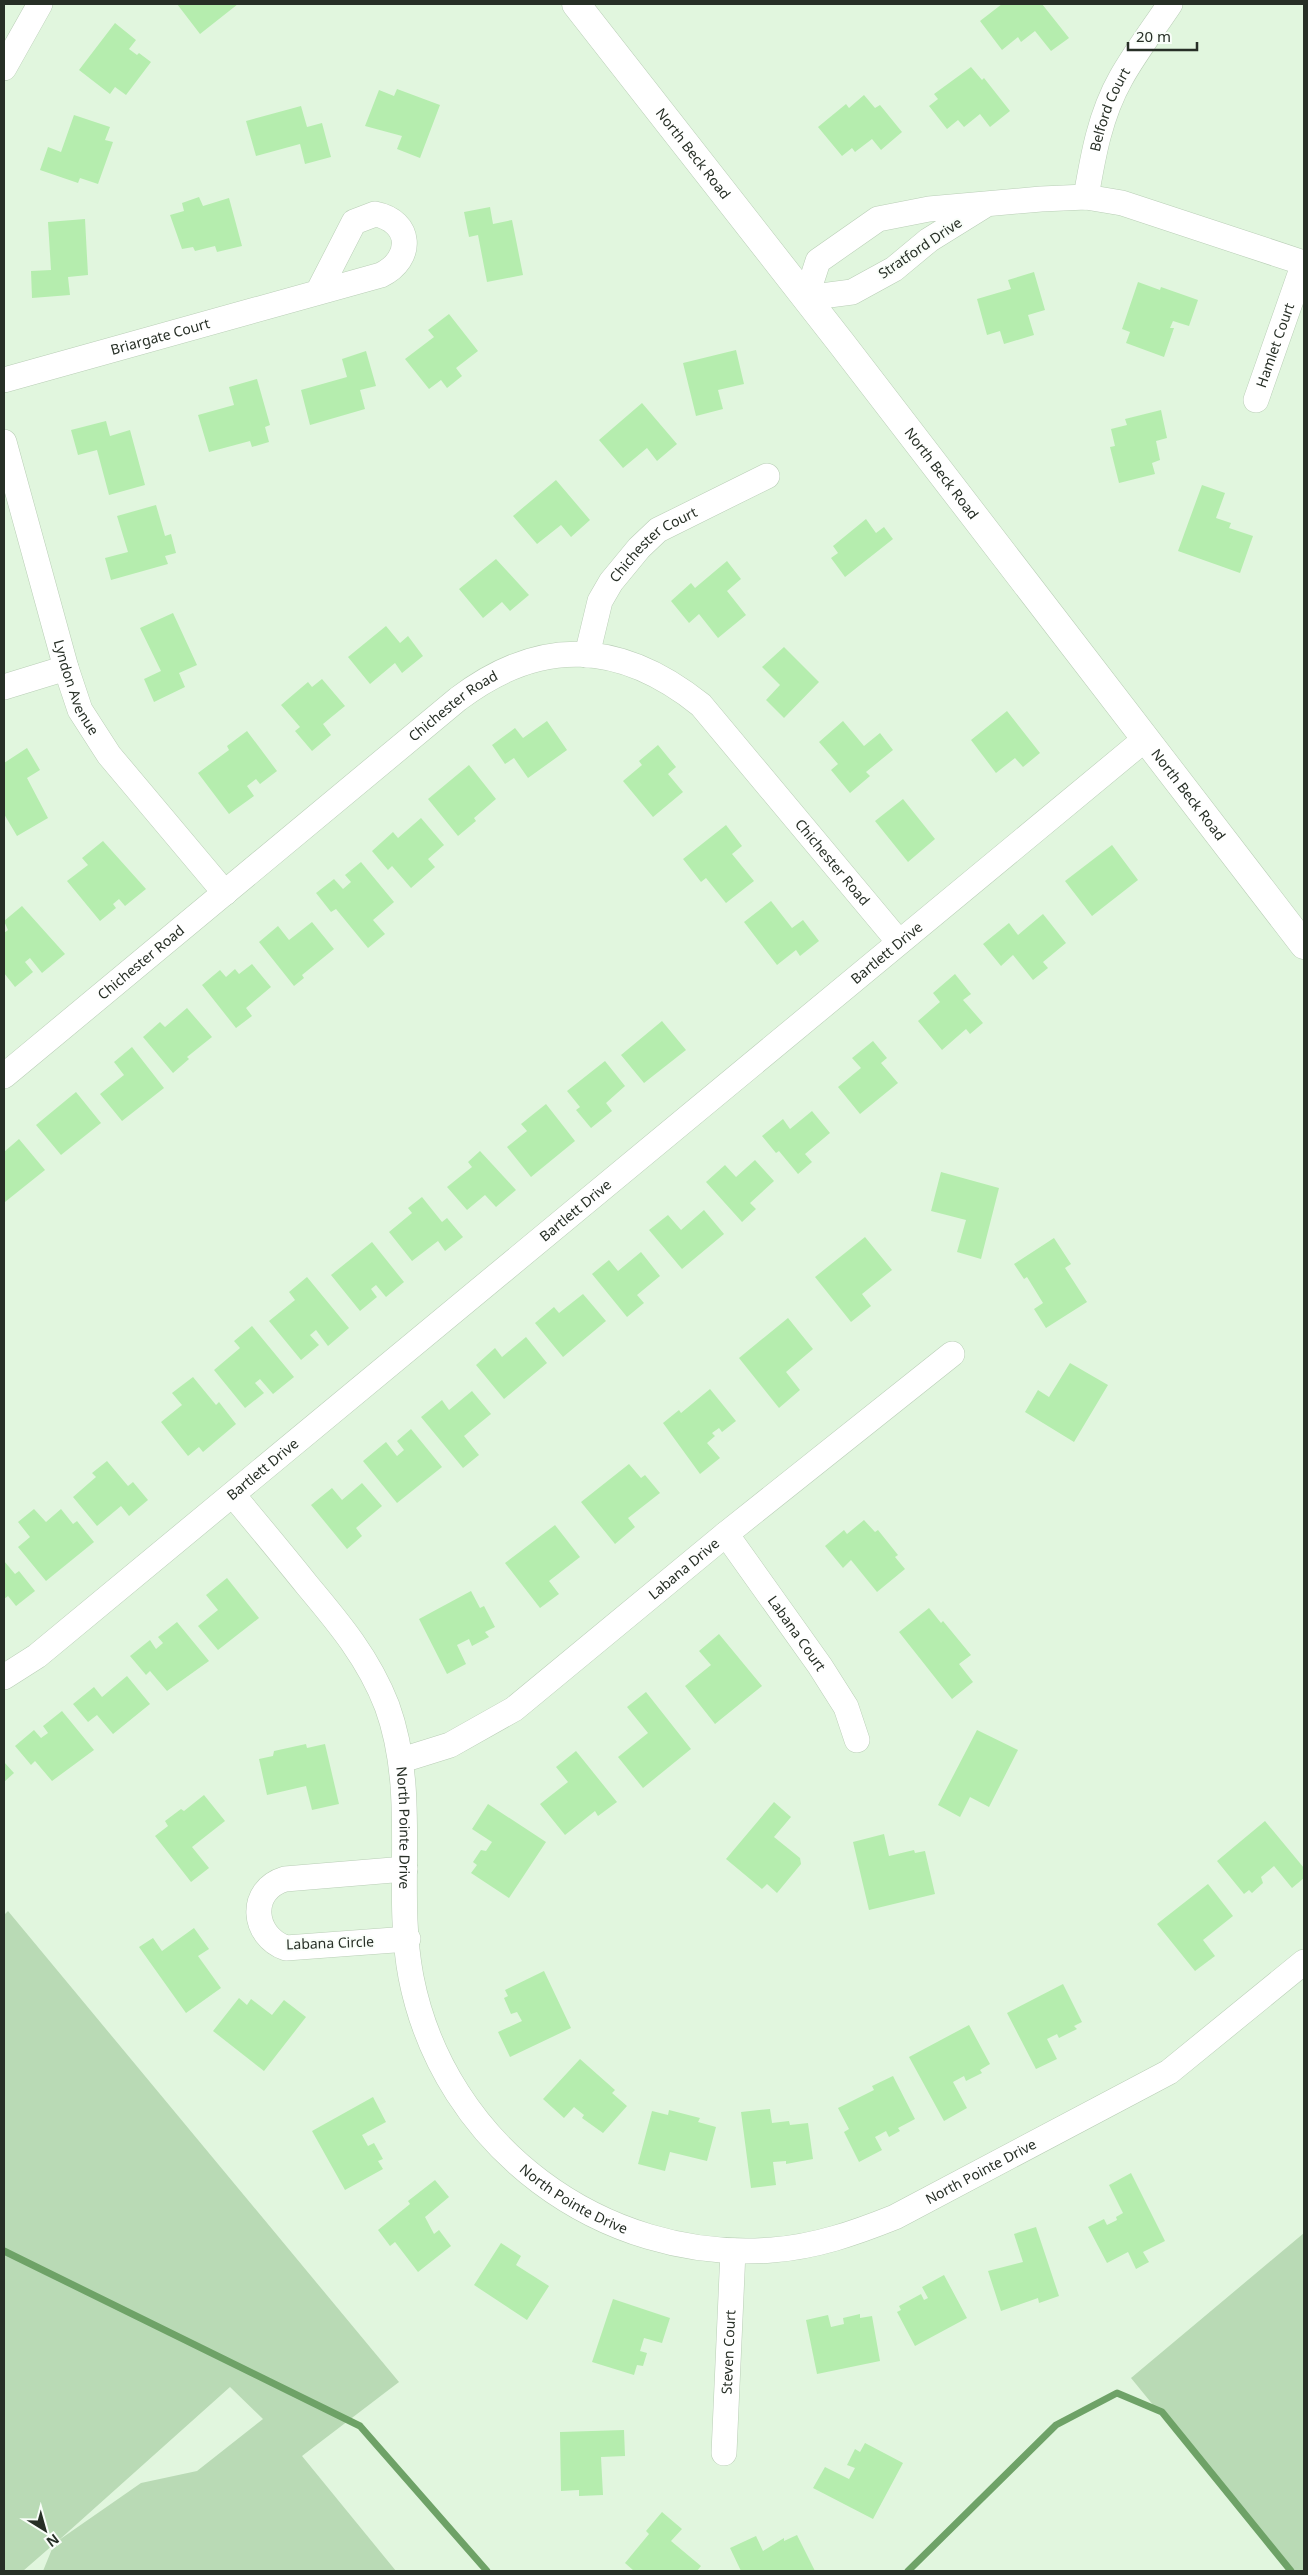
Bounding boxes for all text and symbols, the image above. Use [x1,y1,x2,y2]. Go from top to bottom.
scale bar [1128,20,1197,52]
text: 20 m [1136,26,1171,46]
street label: Belford Court [1085,64,1134,153]
street label: North Beck Road [652,104,735,203]
street label: Stratford Drive [874,213,965,283]
street label: Hamlet Court [1251,300,1298,390]
street label: Briargate Court [108,313,212,359]
street label: North Beck Road [901,423,983,523]
street label: Chichester Court [605,502,700,586]
street label: Lyndon Avenue [50,637,104,739]
street label: Chichester Road [404,666,501,745]
street label: North Beck Road [1147,745,1230,844]
street label: Chichester Road [791,815,874,909]
street label: Bartlett Drive [847,917,926,988]
street label: Chichester Road [93,920,188,1003]
street label: Bartlett Drive [535,1175,615,1245]
street label: Bartlett Drive [222,1434,302,1504]
street label: Labana Drive [644,1533,723,1603]
street label: Labana Court [764,1591,831,1674]
street label: North Pointe Drive [392,1765,415,1889]
street label: Labana Circle [286,1931,374,1954]
street label: North Pointe Drive [922,2134,1039,2208]
street label: North Pointe Drive [516,2159,631,2238]
street label: Steven Court [717,2309,739,2395]
north arrow [20,2505,70,2555]
text: N [43,2530,63,2552]

